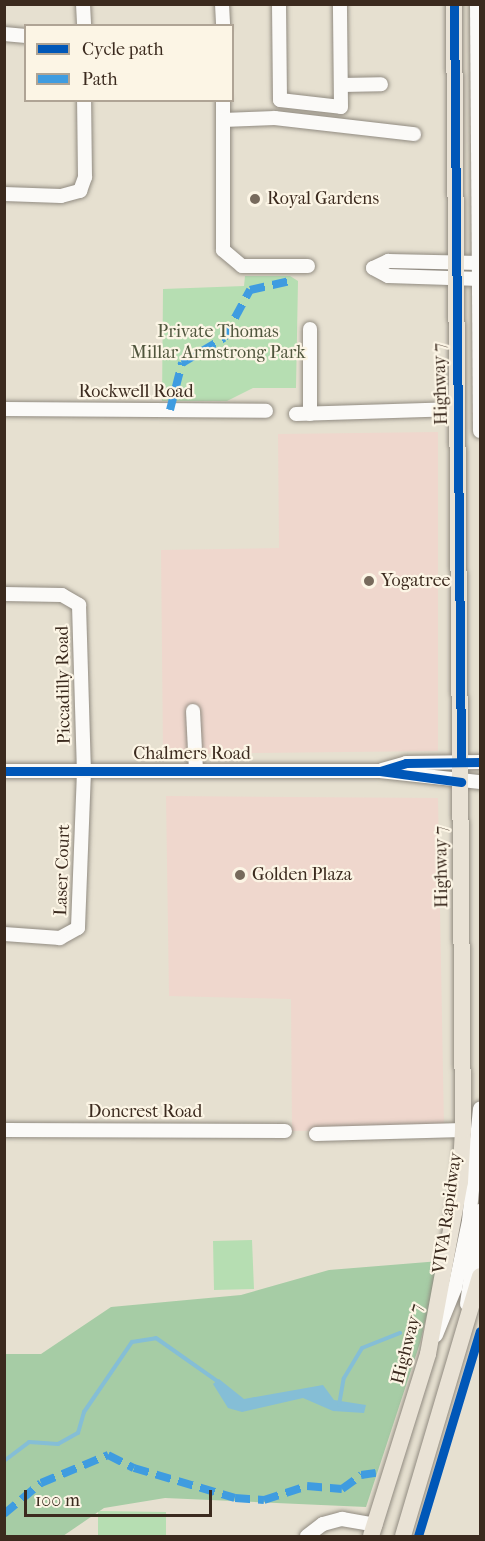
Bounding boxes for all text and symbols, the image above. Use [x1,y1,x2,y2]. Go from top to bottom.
legend [24,24,234,102]
text: Cycle path [82,39,163,60]
text: Path [82,69,118,90]
place label: Royal Gardens [267,188,379,210]
marker: Royal Gardens [248,192,262,206]
park label: Private Thomas Millar Armstrong Park [130,322,306,364]
street label: Highway 7 [429,343,453,425]
street label: Rockwell Road [79,381,193,403]
place label: Yogatree [381,570,450,592]
marker: Yogatree [362,574,376,588]
street label: Piccadilly Road [52,626,76,744]
street label: Chalmers Road [133,743,251,765]
street label: Laser Court [51,824,75,916]
street label: Highway 7 [430,826,454,908]
place label: Golden Plaza [252,864,352,886]
marker: Golden Plaza [233,868,247,882]
street label: Doncrest Road [88,1101,202,1123]
street label: VIVA Rapidway [429,1151,467,1275]
street label: Highway 7 [388,1302,428,1386]
scale bar [27,1478,214,1516]
text: 100 m [35,1490,80,1511]

